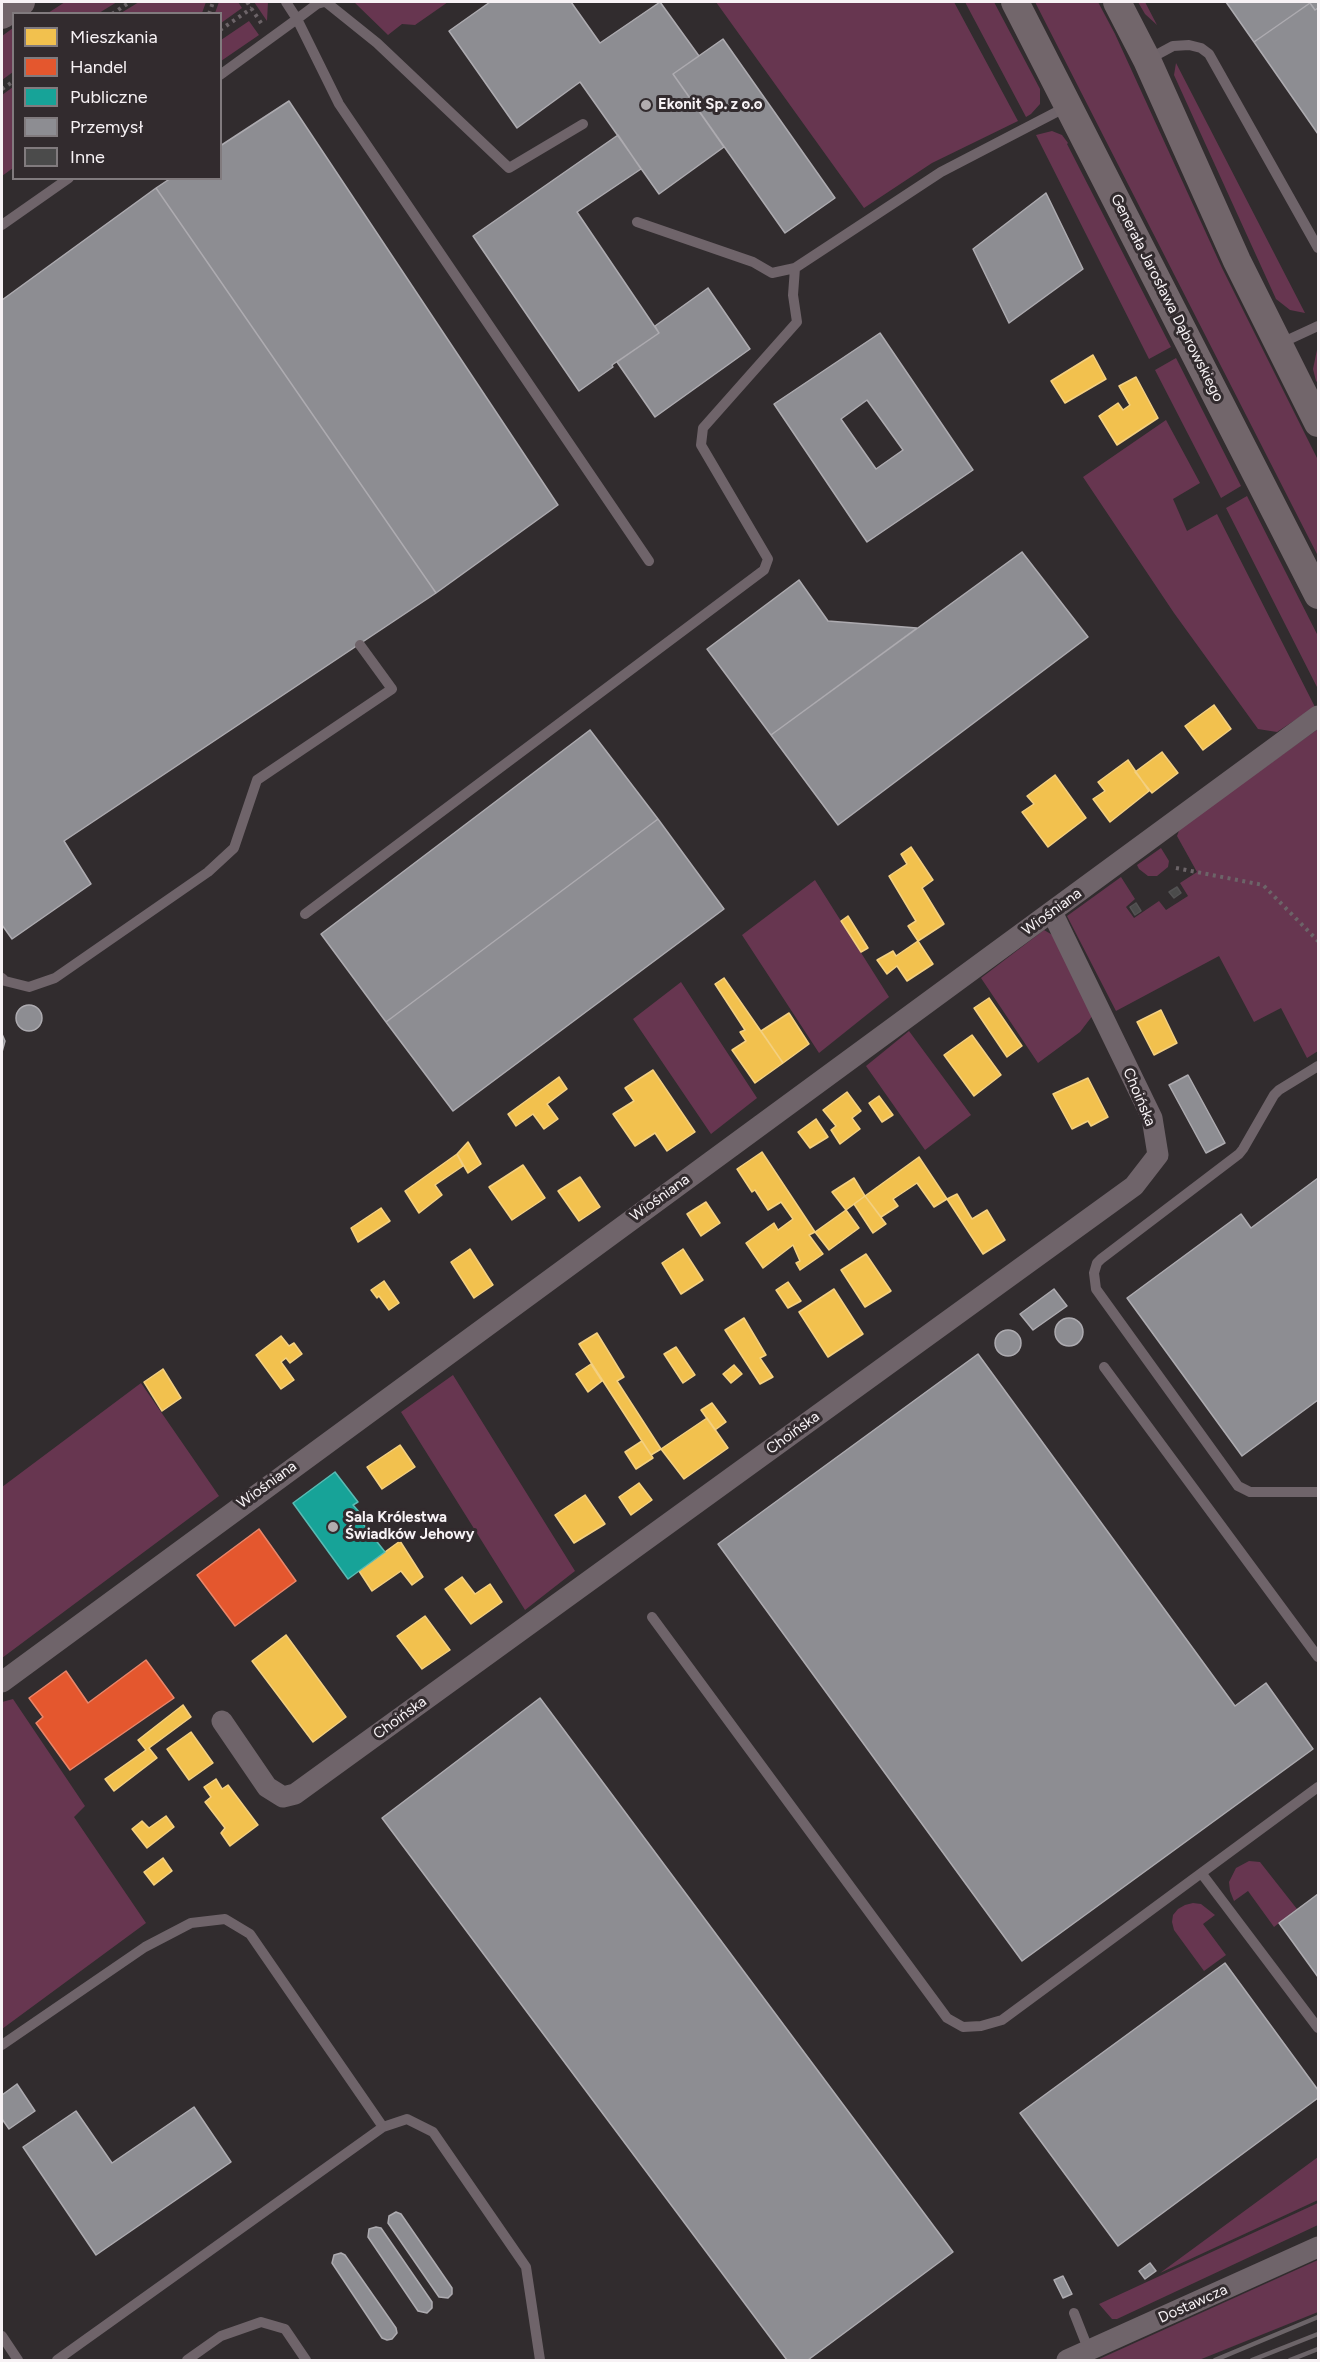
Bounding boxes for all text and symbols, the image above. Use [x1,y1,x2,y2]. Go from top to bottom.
legend [12,12,222,180]
text: Mieszkania [70,26,158,48]
text: Handel [70,56,127,78]
text: Publiczne [70,86,148,108]
place label: Ekonit Sp. z o.o [658,96,763,114]
marker: Ekonit Sp. z o.o [639,98,653,112]
text: Przemysł [70,116,143,138]
text: Inne [70,146,105,168]
street label: Generała Jarosława Dąbrowskiego [1107,191,1227,405]
street label: Wiośniana [1019,884,1085,940]
street label: Choińska [1119,1065,1159,1129]
street label: Wiośniana [627,1170,693,1226]
street label: Choińska [763,1408,823,1458]
street label: Wiośniana [234,1457,300,1513]
place label: Sala Królestwa Świadków Jehowy [345,1509,474,1544]
marker: Sala Królestwa Świadków Jehowy [326,1520,340,1534]
street label: Choińska [370,1693,430,1743]
street label: Dostawcza [1156,2281,1230,2327]

